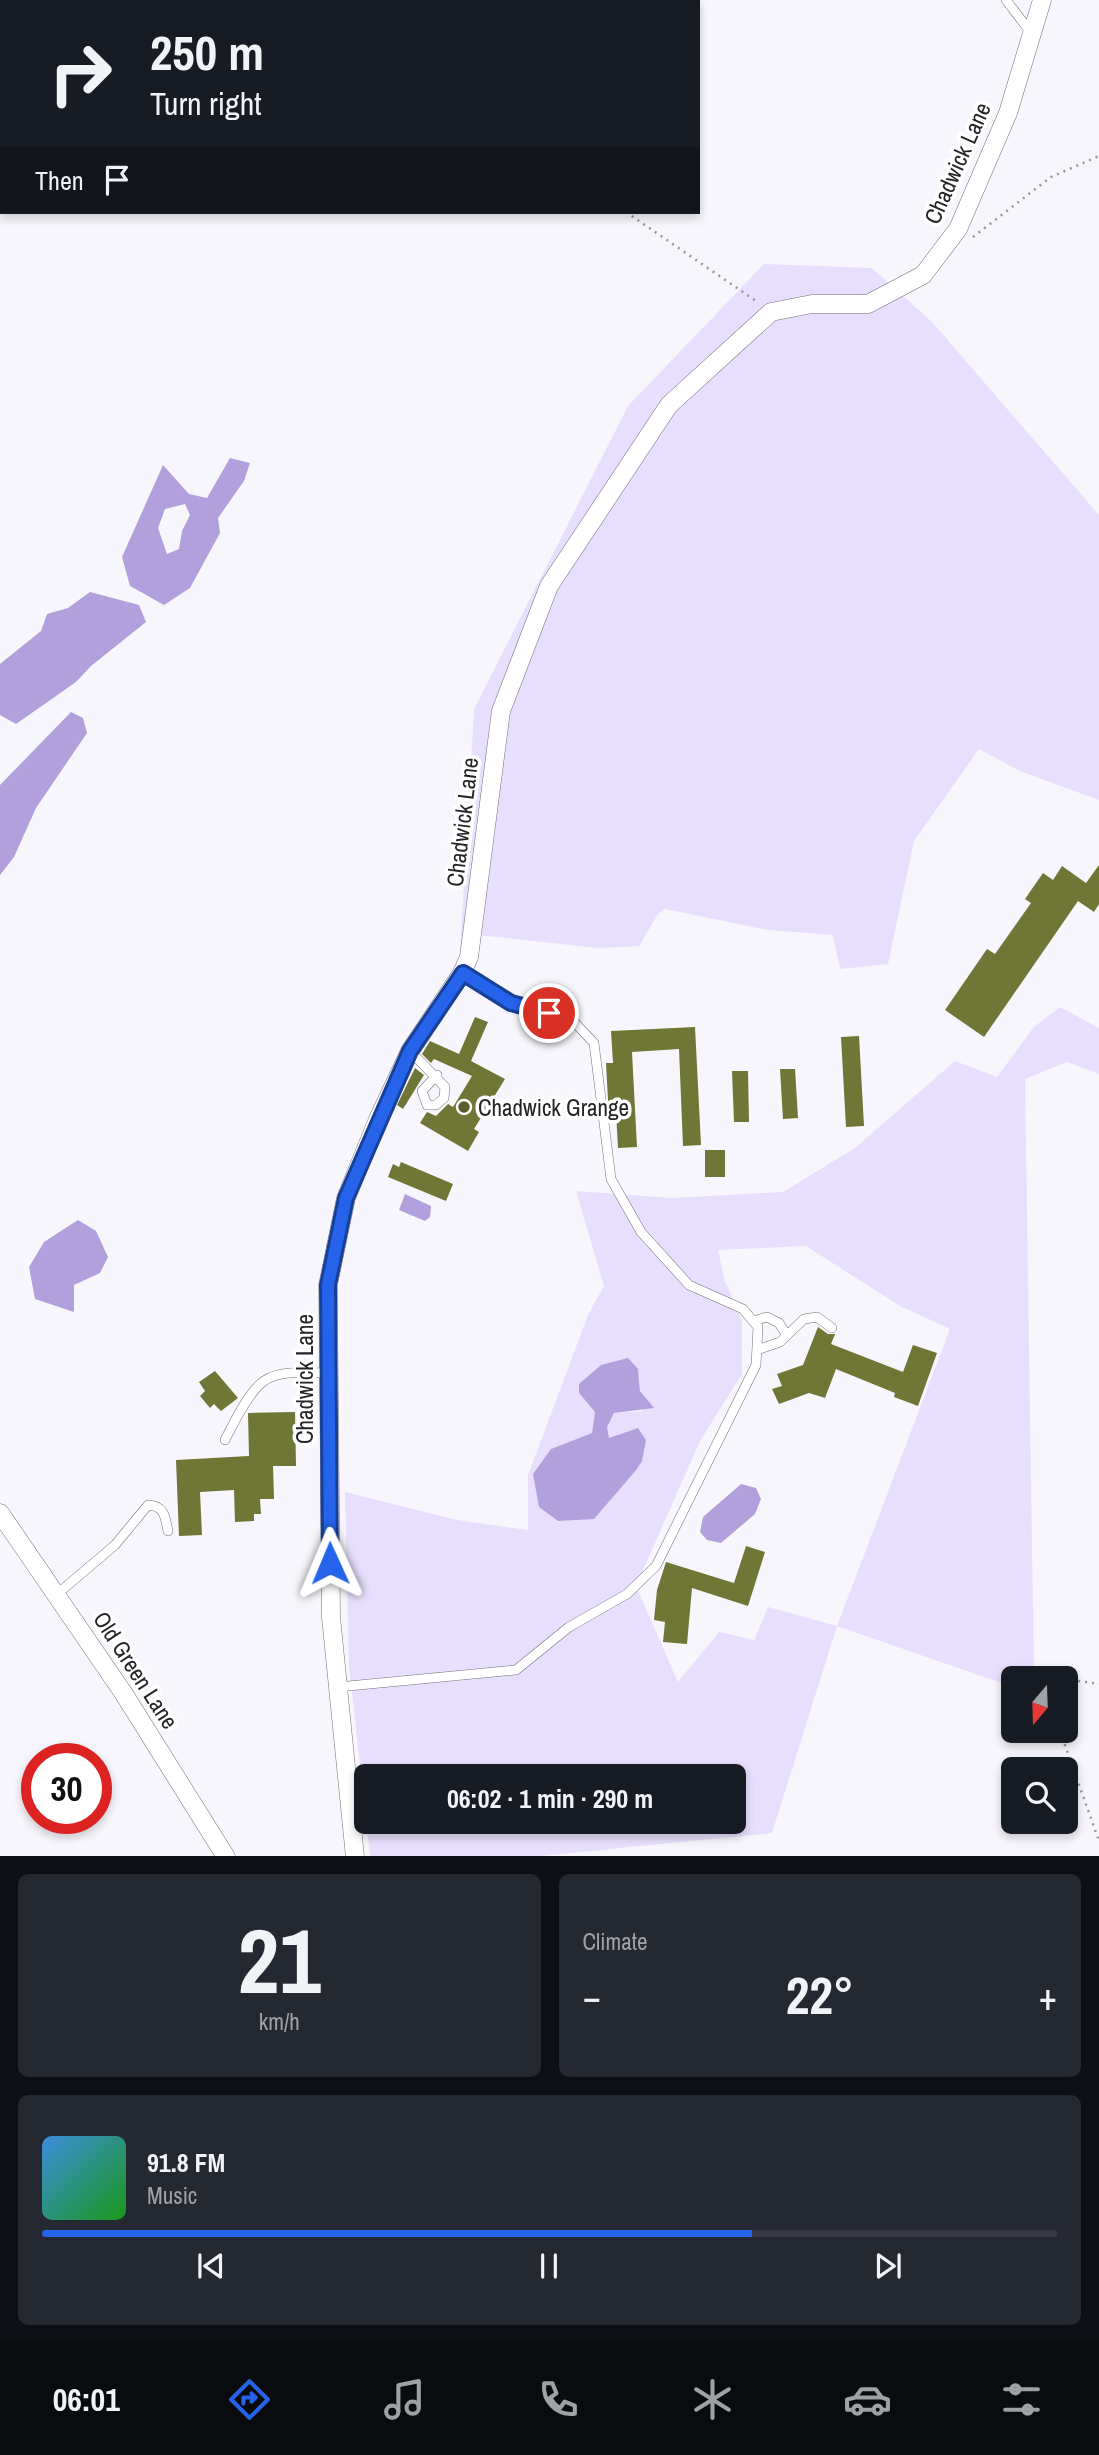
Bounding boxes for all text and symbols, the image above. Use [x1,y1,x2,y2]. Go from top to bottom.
text: 250 m [150,19,264,85]
icon: right [35,28,126,119]
text: Turn right [150,82,262,125]
street label: Chadwick Lane [916,97,998,229]
icon: arrive [98,161,136,199]
text: Then [35,163,84,198]
street label: Chadwick Lane [439,756,485,888]
pin [519,983,579,1043]
icon: arrive [530,994,568,1032]
place label: Chadwick Grange [478,1092,629,1123]
marker: Chadwick Grange [456,1099,472,1115]
street label: Chadwick Lane [289,1314,320,1444]
position arrow [293,1526,367,1600]
street label: Old Green Lane [86,1605,186,1735]
north arrow [1001,1666,1078,1743]
map controls [1001,1666,1078,1834]
speed limit sign: 30 [21,1743,112,1834]
button: search [1001,1757,1078,1834]
text: 06:02 · 1 min · 290 m [447,1781,653,1816]
text: 21 [238,1899,321,2021]
text: Climate [583,1926,647,1957]
text: 22° [786,1960,854,2030]
text: − [583,1971,601,2022]
text: + [1039,1971,1057,2022]
text: km/h [259,2006,300,2037]
text: 91.8 FM [147,2145,225,2180]
text: Music [147,2180,197,2211]
icon: previous [192,2247,230,2285]
icon: pause [530,2247,568,2285]
icon: next [869,2247,907,2285]
icon: directions [225,2375,274,2424]
icon: music [380,2375,429,2424]
icon: phone [534,2375,583,2424]
icon: climate [688,2375,737,2424]
icon: car [843,2375,892,2424]
icon: filters [997,2375,1046,2424]
text: 06:01 [53,2378,120,2421]

